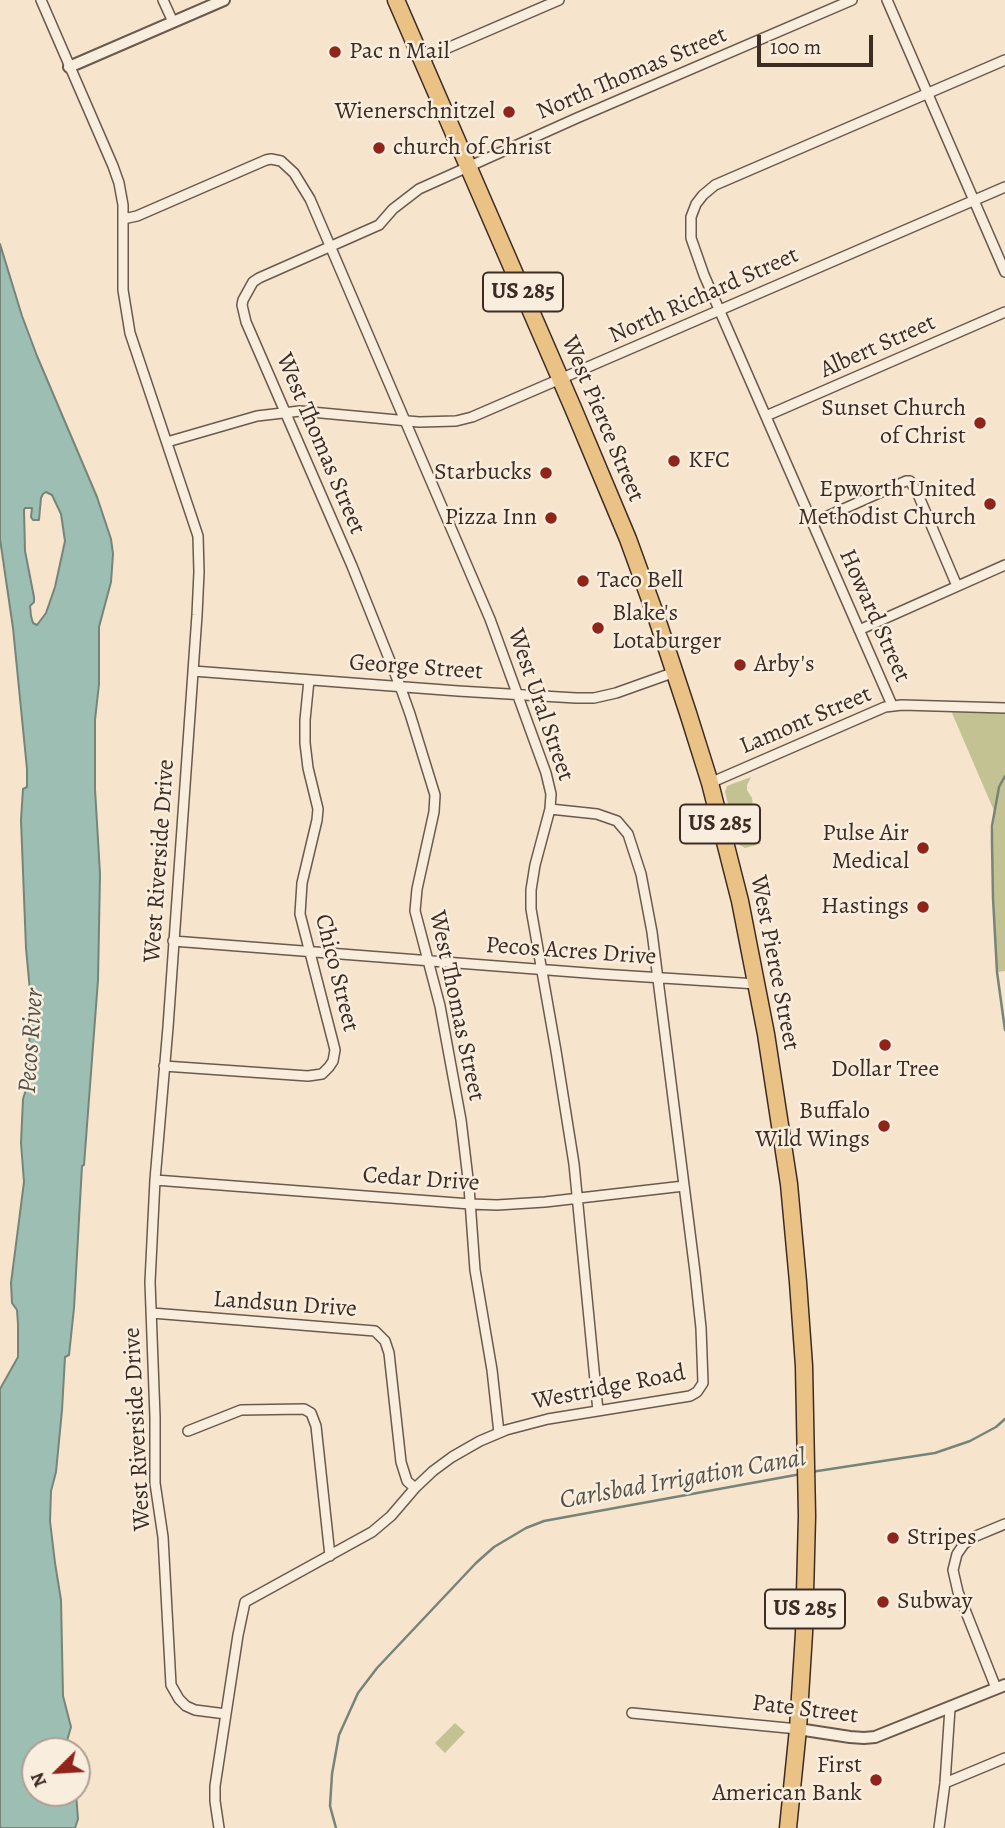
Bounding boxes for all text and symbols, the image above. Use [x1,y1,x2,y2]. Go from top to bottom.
street label: North Thomas Street [533,21,731,127]
scale bar [760,21,876,65]
text: 100 m [770,33,821,61]
place label: Pac n Mail [349,38,450,66]
marker: Pac n Mail [327,44,343,60]
place label: Wienerschnitzel [335,98,495,126]
marker: Wienerschnitzel [501,104,517,120]
place label: church of Christ [393,134,552,162]
marker: church of Christ [371,140,387,156]
street label: North Richard Street [605,241,803,351]
road number: US 285 [483,272,563,312]
street label: Albert Street [816,309,940,385]
street label: West Pierce Street [554,332,650,506]
street label: West Thomas Street [269,349,371,539]
place label: Sunset Church of Christ [821,395,966,451]
marker: Sunset Church of Christ [972,415,988,431]
place label: KFC [688,447,730,475]
marker: KFC [666,453,682,469]
place label: Starbucks [434,459,532,487]
marker: Starbucks [538,465,554,481]
place label: Epworth United Methodist Church [798,476,976,532]
marker: Epworth United Methodist Church [982,496,998,512]
place label: Pizza Inn [445,504,537,532]
marker: Pizza Inn [543,510,559,526]
street label: Howard Street [832,545,916,687]
place label: Taco Bell [597,567,683,595]
marker: Taco Bell [575,573,591,589]
place label: Blake's Lotaburger [612,600,722,656]
marker: Blake's Lotaburger [590,620,606,636]
street label: West Ural Street [500,625,580,785]
street label: George Street [348,649,484,687]
place label: Arby's [754,651,815,679]
marker: Arby's [732,657,748,673]
street label: Lamont Street [736,680,876,762]
street label: West Riverside Drive [139,758,181,964]
road number: US 285 [680,804,760,844]
place label: Pulse Air Medical [822,820,909,876]
marker: Pulse Air Medical [915,840,931,856]
street label: West Pierce Street [743,873,805,1053]
place label: Hastings [821,893,909,921]
marker: Hastings [915,899,931,915]
street label: West Thomas Street [422,908,490,1104]
street label: Chico Street [307,911,365,1035]
street label: Pecos Acres Drive [485,932,657,972]
water label: Pecos River [13,988,51,1094]
marker: Dollar Tree [877,1037,893,1053]
place label: Dollar Tree [831,1056,939,1084]
place label: Buffalo Wild Wings [755,1098,870,1154]
marker: Buffalo Wild Wings [876,1118,892,1134]
street label: Cedar Drive [362,1162,480,1198]
street label: Landsun Drive [212,1286,358,1324]
street label: West Riverside Drive [118,1327,158,1531]
street label: Westridge Road [530,1359,688,1417]
water label: Carlsbad Irrigation Canal [558,1443,808,1517]
place label: Stripes [907,1524,977,1552]
marker: Stripes [885,1530,901,1546]
place label: Subway [897,1588,972,1616]
road number: US 285 [765,1590,845,1628]
marker: Subway [875,1594,891,1610]
street label: Pate Street [750,1689,860,1731]
north arrow [21,1737,91,1807]
place label: First American Bank [712,1752,862,1808]
text: N [24,1768,53,1791]
marker: First American Bank [868,1772,884,1788]

